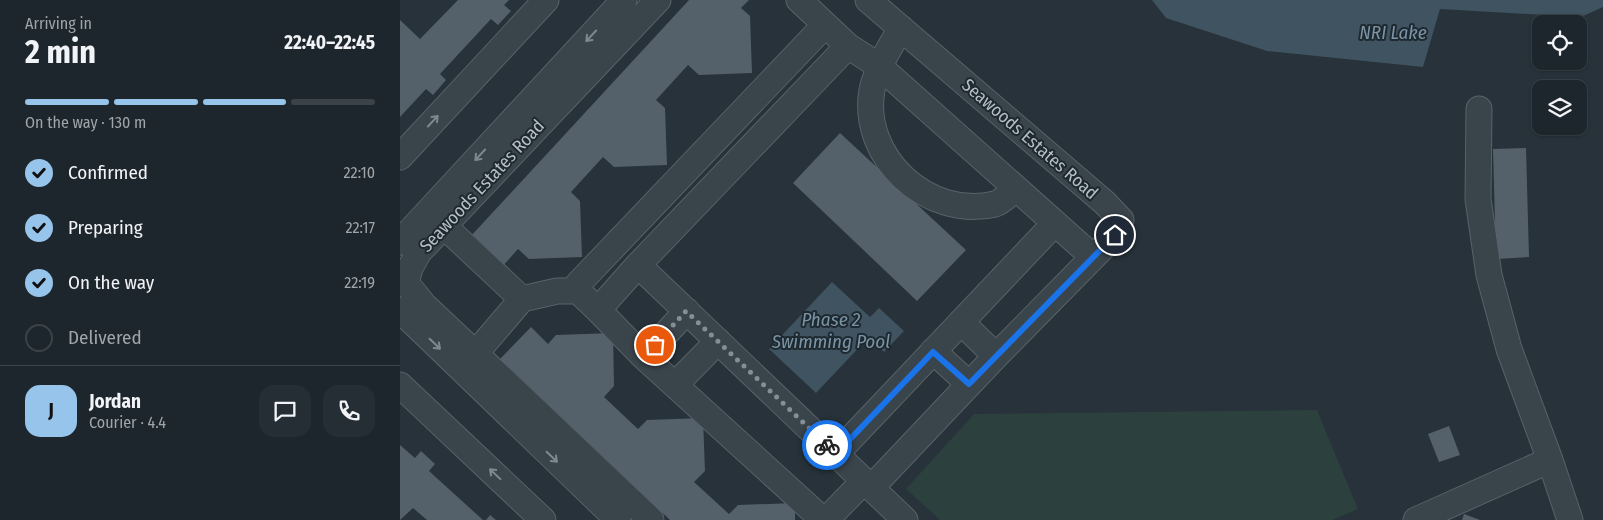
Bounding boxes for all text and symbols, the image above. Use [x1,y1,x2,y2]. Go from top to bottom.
text: Arriving in [25,14,92,33]
map controls [1532,15,1587,135]
button: locate [1532,15,1587,70]
water label: NRI Lake [1359,21,1427,44]
one-way arrow [585,29,597,42]
text: 22:40–22:45 [284,31,375,54]
text: 2 min [25,33,96,71]
street label: Seawoods Estates Road [957,74,1103,204]
button: layers [1532,80,1587,135]
text: On the way · 130 m [25,113,146,132]
street label: Seawoods Estates Road [415,115,549,257]
one-way arrow [427,115,439,128]
one-way arrow [474,149,486,161]
icon: check [25,159,53,187]
text: Confirmed [68,161,148,184]
text: 22:10 [344,163,375,182]
icon: check [25,214,53,242]
pin [1094,214,1136,256]
text: Preparing [68,216,143,239]
text: 22:17 [345,218,375,237]
icon: home [1101,221,1129,249]
icon: check [25,269,53,297]
text: On the way [68,271,154,294]
text: 22:19 [344,273,375,292]
water label: Phase 2 Swimming Pool [771,308,890,353]
pin [634,324,676,366]
text: Delivered [68,326,142,349]
icon: bag [641,331,669,359]
one-way arrow [429,338,441,350]
button: chat [259,385,311,437]
button: phone [323,385,375,437]
text: Jordan [89,390,141,413]
text: J [48,399,54,422]
text: Courier · 4.4 [89,413,166,432]
courier [802,420,852,470]
icon: bike [813,431,841,459]
one-way arrow [546,451,559,463]
one-way arrow [490,469,502,481]

